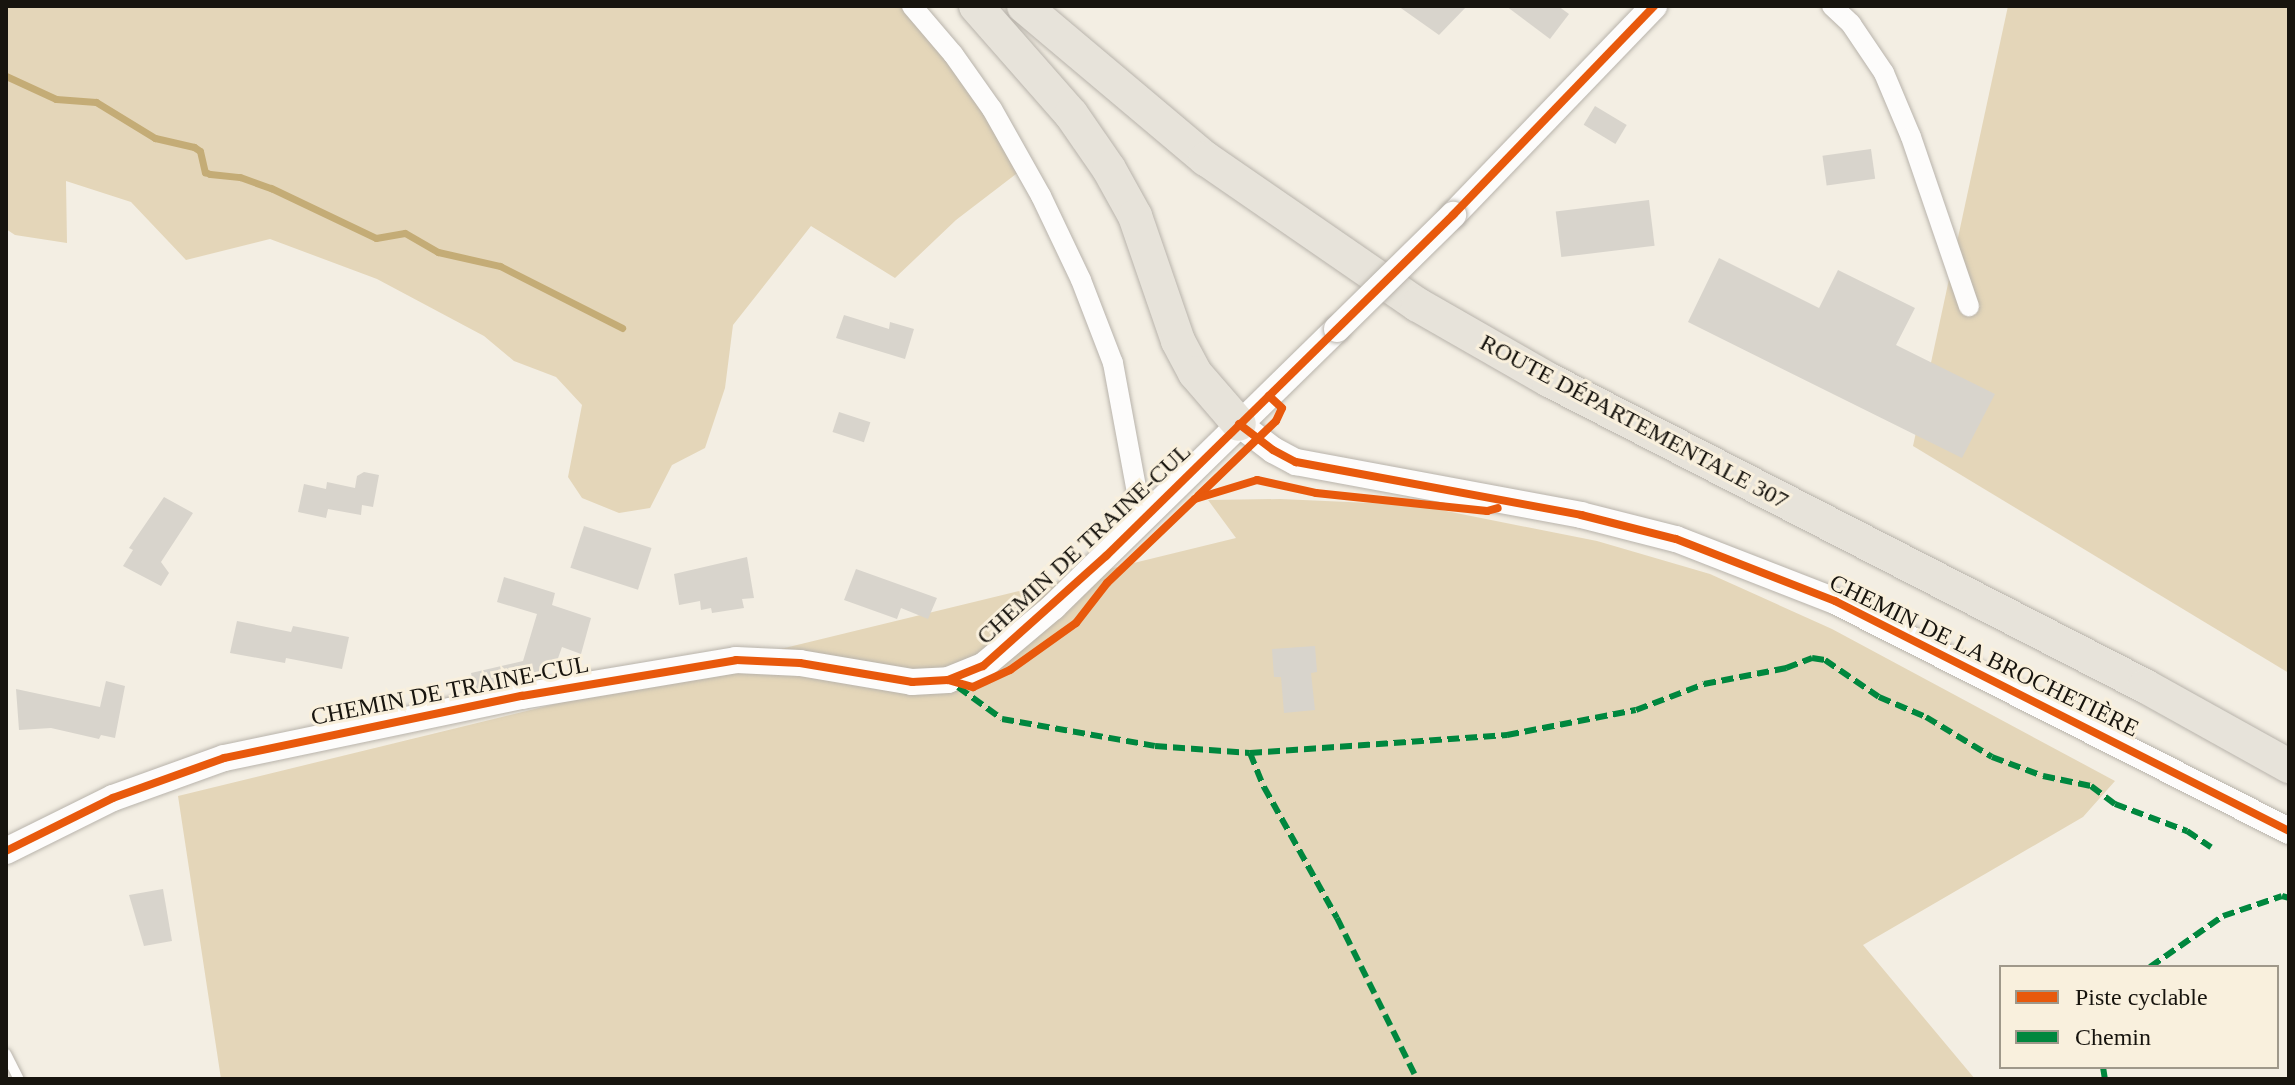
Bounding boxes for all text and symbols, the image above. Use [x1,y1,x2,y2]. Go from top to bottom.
street label: ROUTE DÉPARTEMENTALE 307 [1475,328,1793,516]
street label: CHEMIN DE TRAINE-CUL [971,437,1197,651]
street label: CHEMIN DE LA BROCHETIÈRE [1824,568,2144,744]
street label: CHEMIN DE TRAINE-CUL [309,650,591,732]
legend [1999,965,2279,1069]
text: Piste cyclable [2075,984,2208,1010]
text: Chemin [2075,1024,2151,1050]

